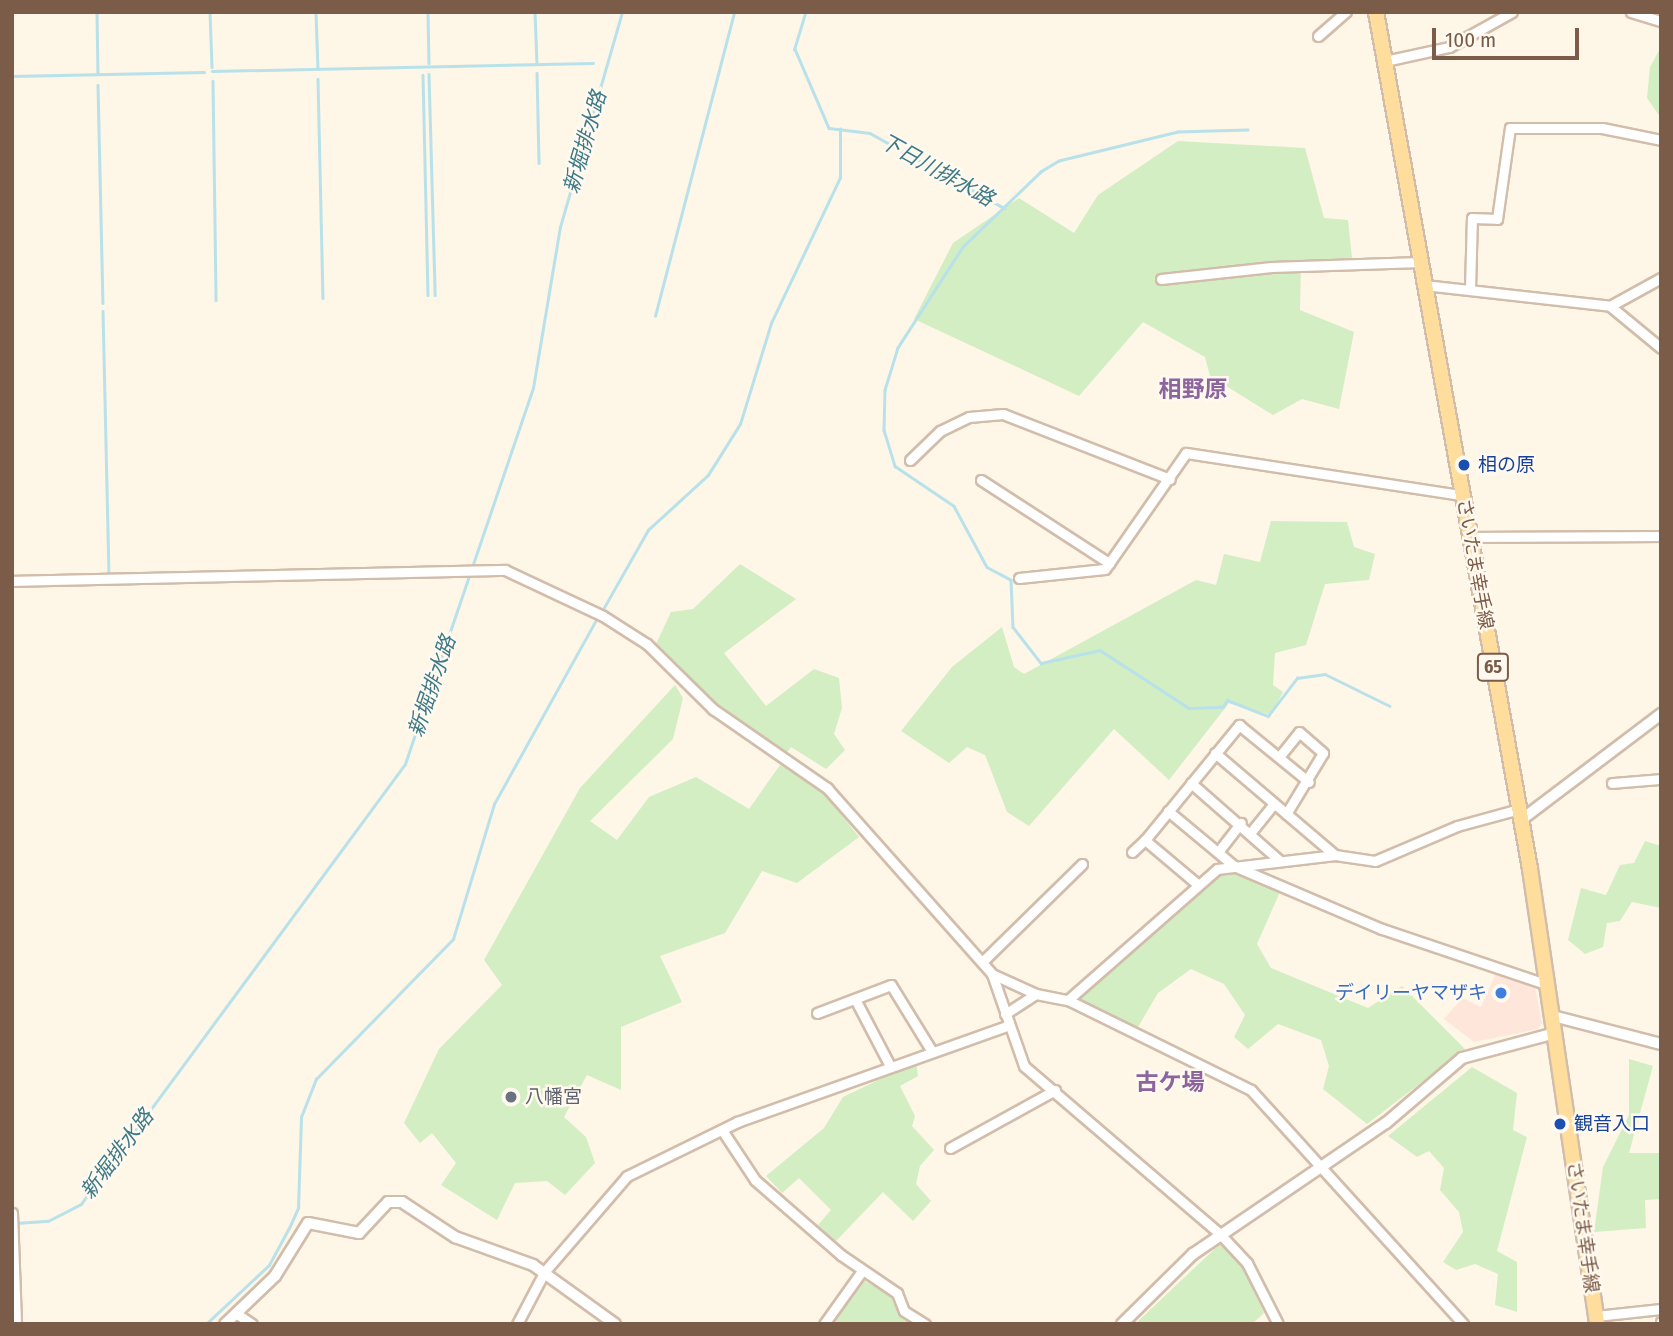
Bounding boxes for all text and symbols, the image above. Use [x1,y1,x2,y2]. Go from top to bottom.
scale bar [1435,14,1582,58]
text: 100 m [1445,27,1496,53]
water label: 新堀排水路 [558,88,612,196]
water label: 下日川排水路 [876,128,998,212]
district label: 相野原 [1159,375,1227,403]
place label: 相の原 [1478,454,1535,476]
marker: 相の原 [1456,457,1472,473]
street label: さいたま幸手線 [1452,497,1498,631]
water label: 新堀排水路 [403,632,461,740]
road number: 65 [1476,652,1510,682]
place label: デイリーヤマザキ [1335,982,1487,1004]
marker: デイリーヤマザキ [1493,985,1509,1001]
district label: 古ケ場 [1136,1068,1204,1096]
place label: 八幡宮 [525,1086,582,1108]
marker: 八幡宮 [503,1089,519,1105]
water label: 新堀排水路 [75,1104,159,1204]
place label: 観音入口 [1574,1113,1650,1135]
marker: 観音入口 [1552,1116,1568,1132]
street label: さいたま幸手線 [1562,1160,1604,1294]

